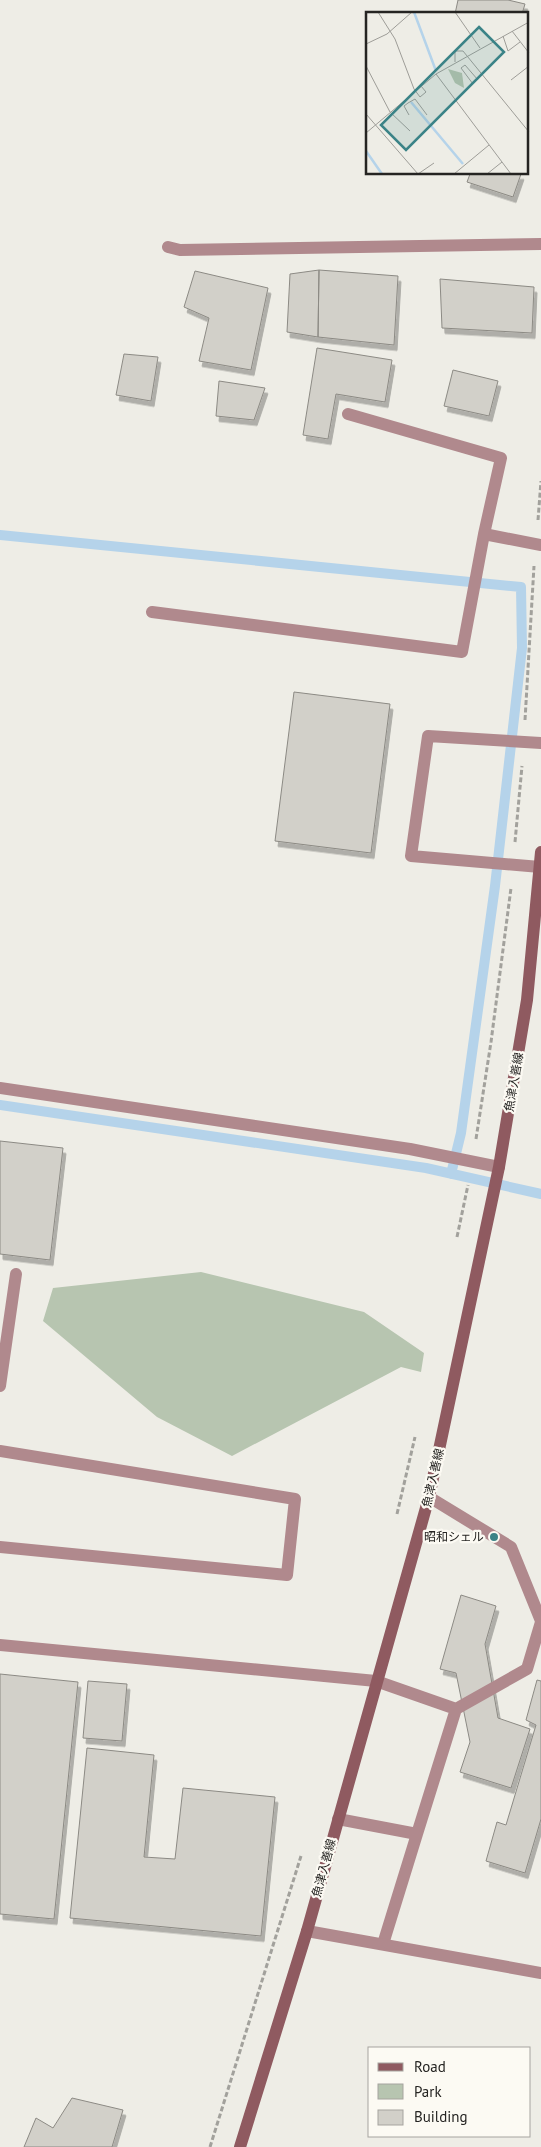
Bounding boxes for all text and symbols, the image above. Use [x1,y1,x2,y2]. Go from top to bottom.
inset map [366,12,528,175]
street label: 魚津入善線 [501,1051,526,1113]
street label: 魚津入善線 [418,1447,447,1509]
place label: 昭和シェル [424,1529,484,1544]
marker: 昭和シェル [488,1531,500,1543]
street label: 魚津入善線 [309,1837,339,1899]
legend [368,2047,531,2137]
text: Road [414,2057,446,2076]
text: Park [414,2082,442,2101]
text: Building [414,2107,468,2126]

